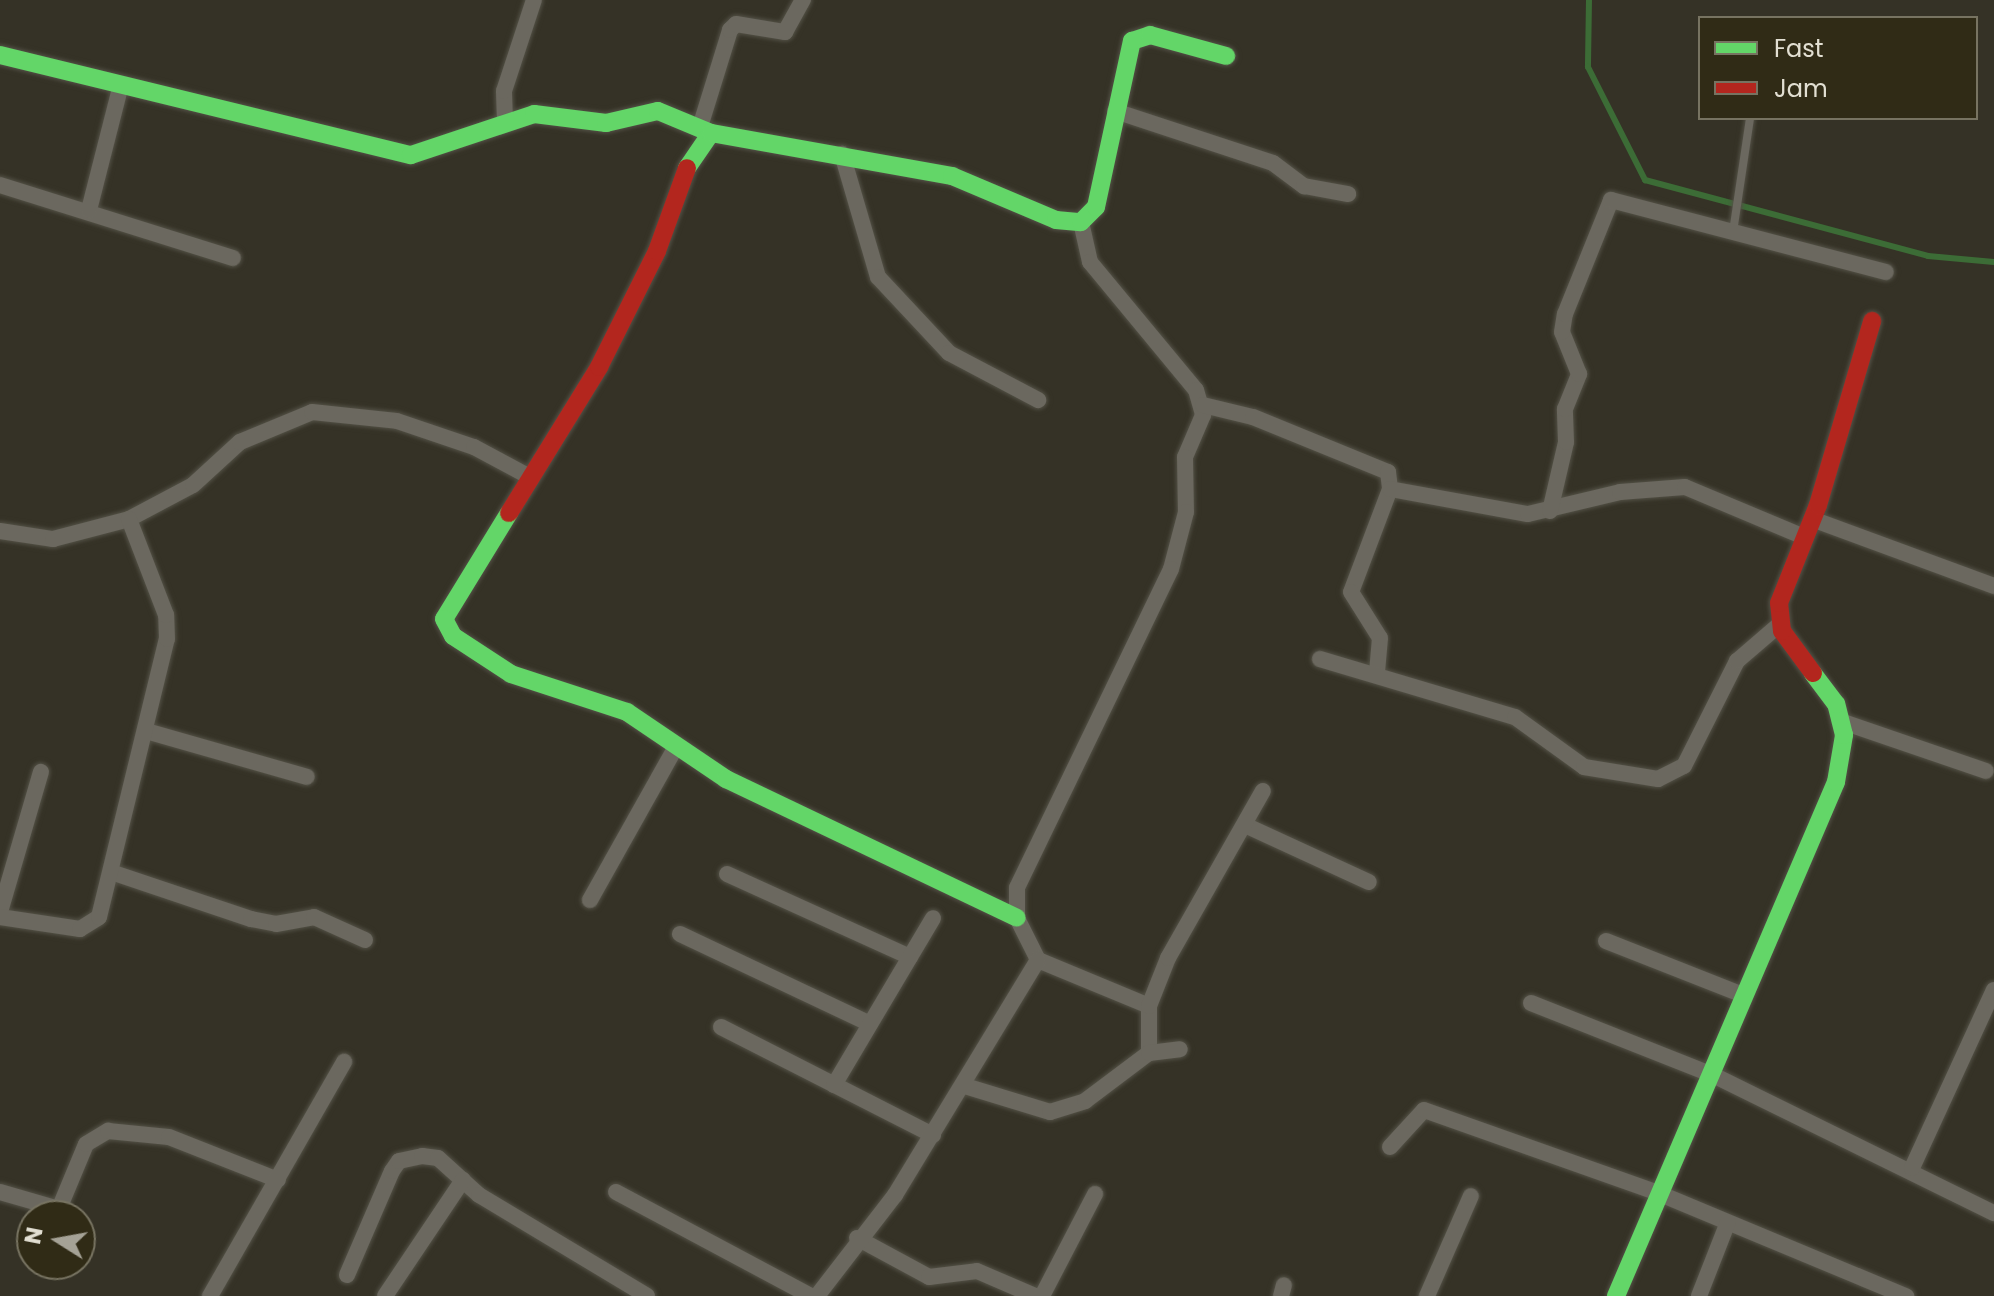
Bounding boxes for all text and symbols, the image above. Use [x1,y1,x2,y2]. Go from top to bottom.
legend [1698,16,1978,120]
text: Fast [1774,32,1824,65]
text: Jam [1774,72,1828,105]
north arrow [16,1200,96,1280]
text: N [17,1225,51,1247]

